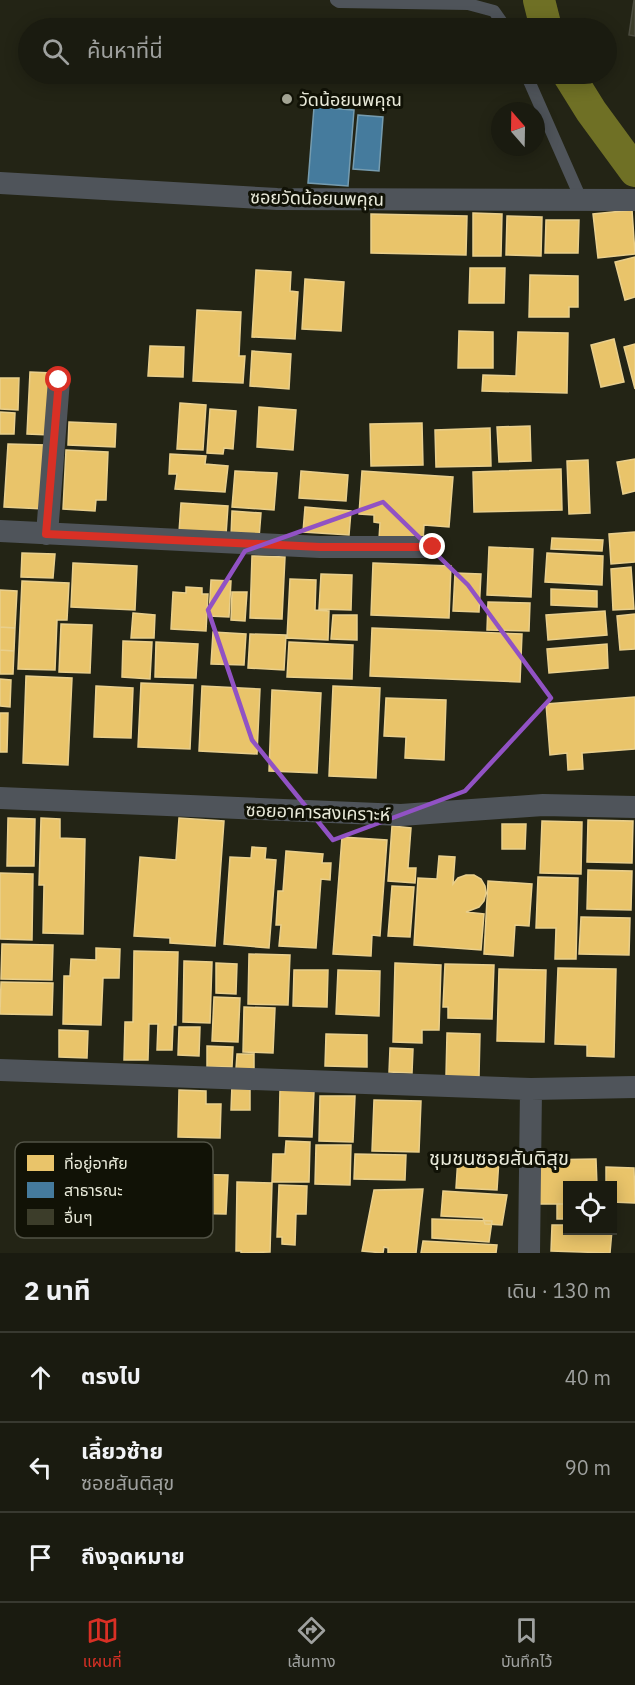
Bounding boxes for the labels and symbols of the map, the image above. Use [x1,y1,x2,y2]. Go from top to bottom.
place label: วัดน้อยนพคุณ [299,88,402,111]
marker: วัดน้อยนพคุณ [280,92,294,106]
north arrow [491,102,545,156]
street label: ซอยวัดน้อยนพคุณ [250,185,384,211]
route start [45,366,71,392]
route end [419,533,445,559]
street label: ซอยอาคารสงเคราะห์ [245,798,391,826]
legend [15,1142,213,1238]
district label: ชุมชนซอยสันติสุข [429,1144,569,1171]
text: ที่อยู่อาศัย [64,1152,128,1173]
text: สาธารณะ [64,1180,123,1200]
text: อื่นๆ [64,1206,93,1227]

